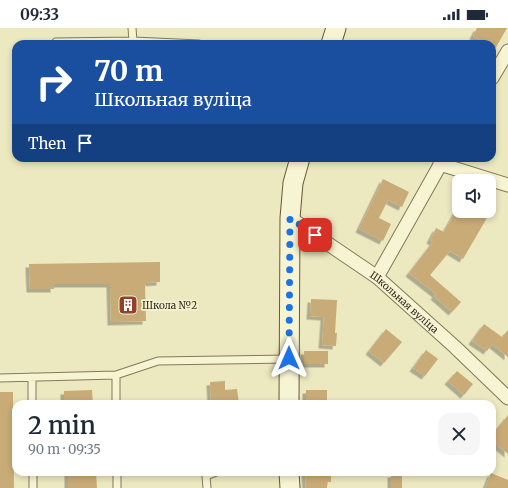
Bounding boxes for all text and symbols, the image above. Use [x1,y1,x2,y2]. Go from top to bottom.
text: 09:33 [20,5,59,24]
text: 70 m [94,53,163,89]
icon: right [28,56,80,108]
text: Школьная вуліца [94,88,252,111]
icon: arrive [74,132,96,154]
text: Then [28,134,66,153]
map controls [452,174,496,218]
button: sound [452,174,496,218]
pin [298,218,332,252]
icon: arrive [304,224,326,246]
street label: Школьная вуліца [367,268,442,337]
building icon: Школа №2 [117,294,139,316]
place label: Школа №2 [142,299,197,312]
position arrow [268,337,310,379]
text: 2 min [28,410,96,441]
button: close [438,413,480,455]
text: 90 m · 09:35 [28,441,101,458]

